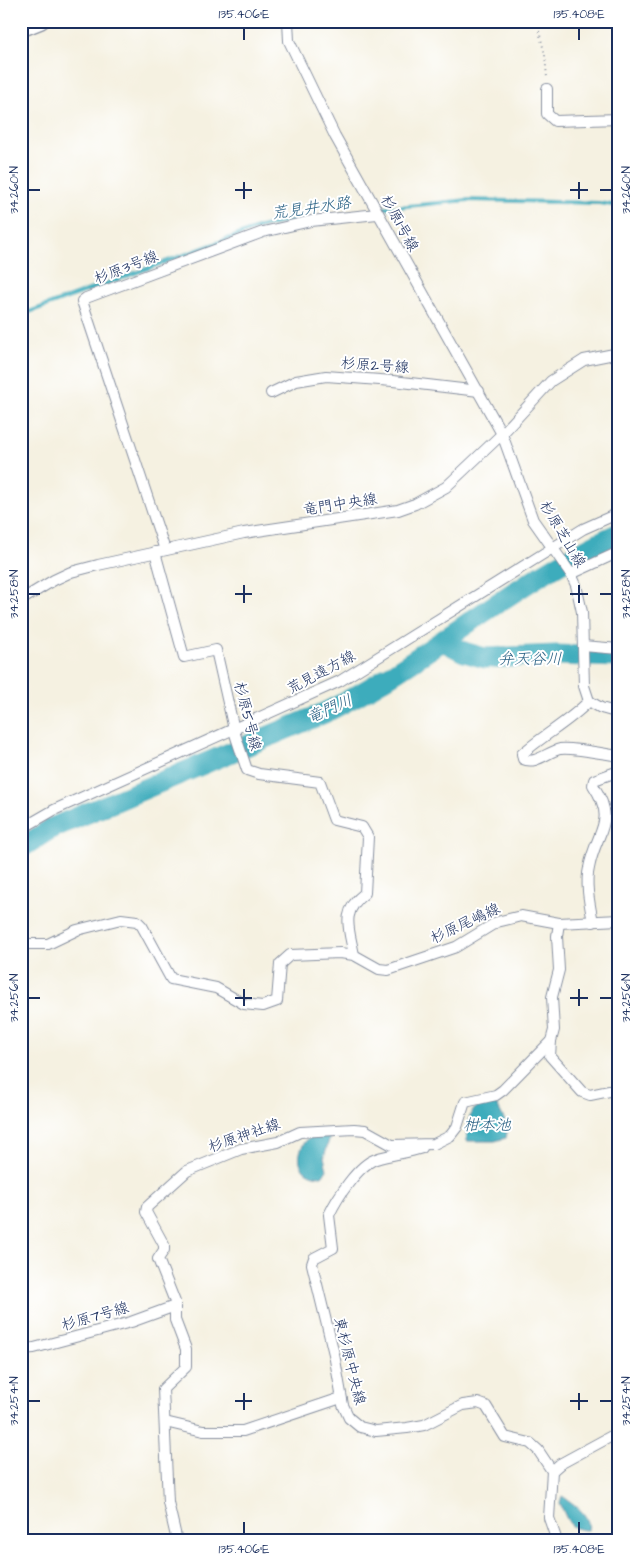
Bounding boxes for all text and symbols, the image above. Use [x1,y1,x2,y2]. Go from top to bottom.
text: 135.406°E [219,6,269,23]
text: 135.408°E [553,6,605,23]
text: 34.260°N [6,165,23,214]
text: 34.260°N [618,165,635,214]
water label: 荒見井水路 [270,191,353,224]
street label: 杉原1号線 [375,191,424,255]
street label: 杉原3号線 [91,246,162,289]
street label: 杉原2号線 [340,353,410,378]
street label: 竜門中央線 [301,488,379,521]
street label: 杉原芝山線 [534,497,591,572]
text: 34.258°N [6,569,23,619]
text: 34.258°N [618,569,635,619]
street label: 荒見遠方線 [283,646,359,699]
water label: 弁天谷川 [498,648,562,670]
street label: 杉原5号線 [229,679,266,753]
water label: 竜門川 [303,689,356,729]
street label: 杉原尾嶋線 [427,898,504,949]
text: 34.256°N [6,973,23,1023]
text: 34.256°N [618,973,635,1023]
street label: 杉原神社線 [205,1113,283,1158]
water label: 柑本池 [463,1114,512,1136]
street label: 杉原7号線 [59,1297,131,1336]
street label: 東杉原中央線 [328,1315,371,1407]
text: 34.254°N [6,1376,23,1426]
text: 34.254°N [618,1376,635,1426]
text: 135.406°E [219,1541,269,1558]
text: 135.408°E [553,1541,605,1558]

